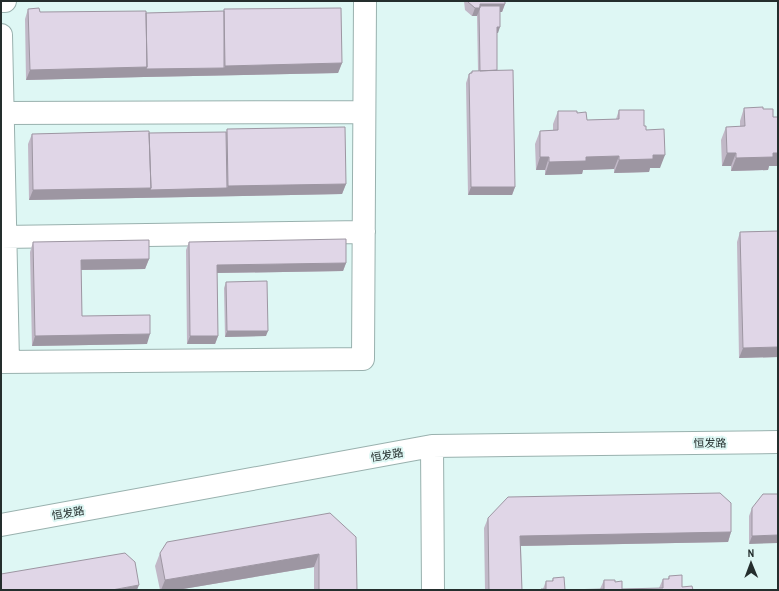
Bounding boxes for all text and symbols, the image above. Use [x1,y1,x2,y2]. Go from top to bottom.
street label: 恒发路 [693,436,727,450]
street label: 恒发路 [370,445,404,465]
street label: 恒发路 [51,503,85,523]
north arrow [731,543,771,583]
text: N [747,546,754,560]

